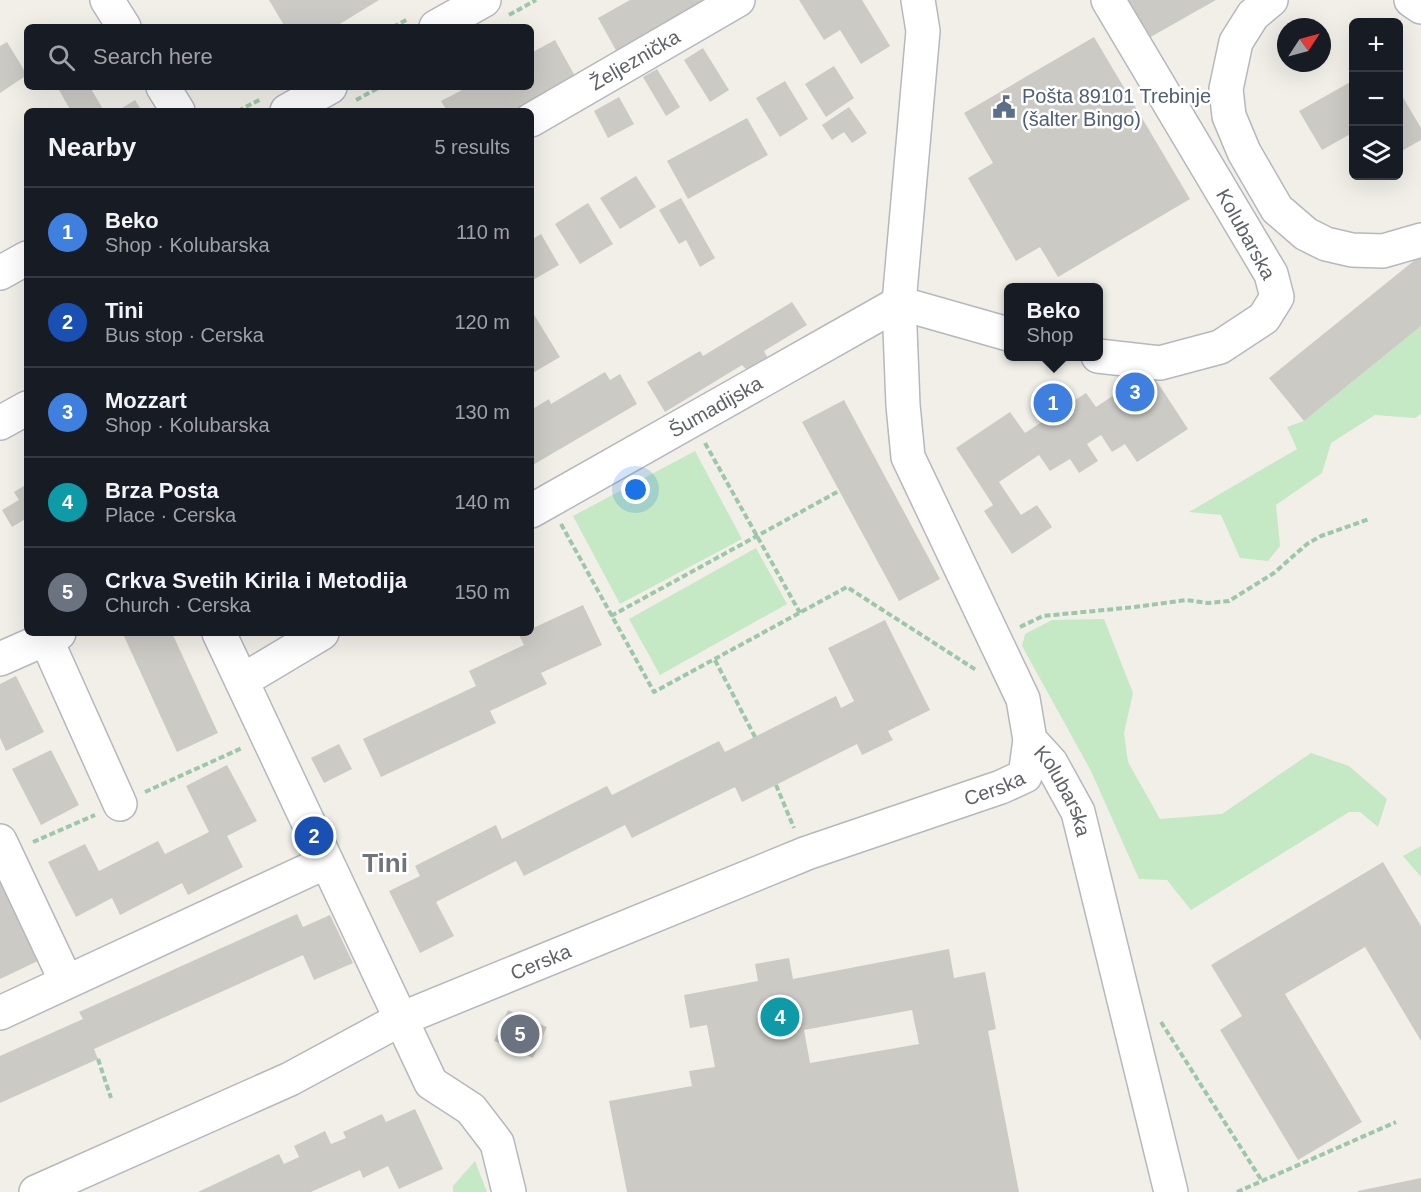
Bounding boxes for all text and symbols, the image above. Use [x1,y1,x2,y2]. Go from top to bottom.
north arrow [1277,18,1331,72]
map controls [1349,18,1403,180]
button: + [1349,18,1403,72]
search box [24,24,534,90]
street label: Željeznička [586,25,684,94]
icon: search [45,41,78,74]
text: Search here [93,44,213,69]
button: − [1349,72,1403,126]
place label: Pošta 89101 Trebinje (šalter Bingo) [1022,85,1211,130]
public building icon: Pošta 89101 Trebinje (šalter Bingo) [991,94,1017,120]
button: layers [1349,126,1403,180]
text: Nearby [48,132,136,162]
text: 5 results [434,136,510,158]
street label: Kolubarska [1212,185,1280,284]
text: Beko [105,208,159,233]
text: 1 [62,221,73,243]
text: 110 m [456,221,510,243]
text: Shop · Kolubarska [105,234,270,256]
popup [1004,283,1103,361]
text: Tini [105,298,144,323]
text: Beko [1027,298,1080,323]
text: 2 [62,311,73,333]
text: 120 m [454,311,510,333]
text: Bus stop · Cerska [105,324,264,346]
text: Shop [1027,324,1073,346]
pin: 3 [1116,370,1154,414]
street label: Šumadijska [665,371,767,442]
pin: 1 [1034,380,1072,426]
text: Mozzart [105,388,187,413]
text: 3 [62,401,73,423]
text: 130 m [454,401,510,423]
text: Shop · Kolubarska [105,414,270,436]
your location [621,475,650,504]
text: Brza Posta [105,478,219,503]
text: 4 [62,491,73,513]
text: 140 m [454,491,510,513]
text: Place · Cerska [105,504,236,526]
text: Crkva Svetih Kirila i Metodija [105,568,407,593]
text: 5 [62,581,73,603]
text: 150 m [454,581,510,603]
text: Church · Cerska [105,594,251,616]
street label: Kolubarska [1030,741,1095,839]
street label: Cerska [961,766,1029,810]
pin: 2 [294,814,334,858]
district label: Tini [362,848,408,878]
street label: Cerska [507,939,575,984]
pin: 4 [760,994,800,1040]
pin: 5 [500,1012,540,1056]

